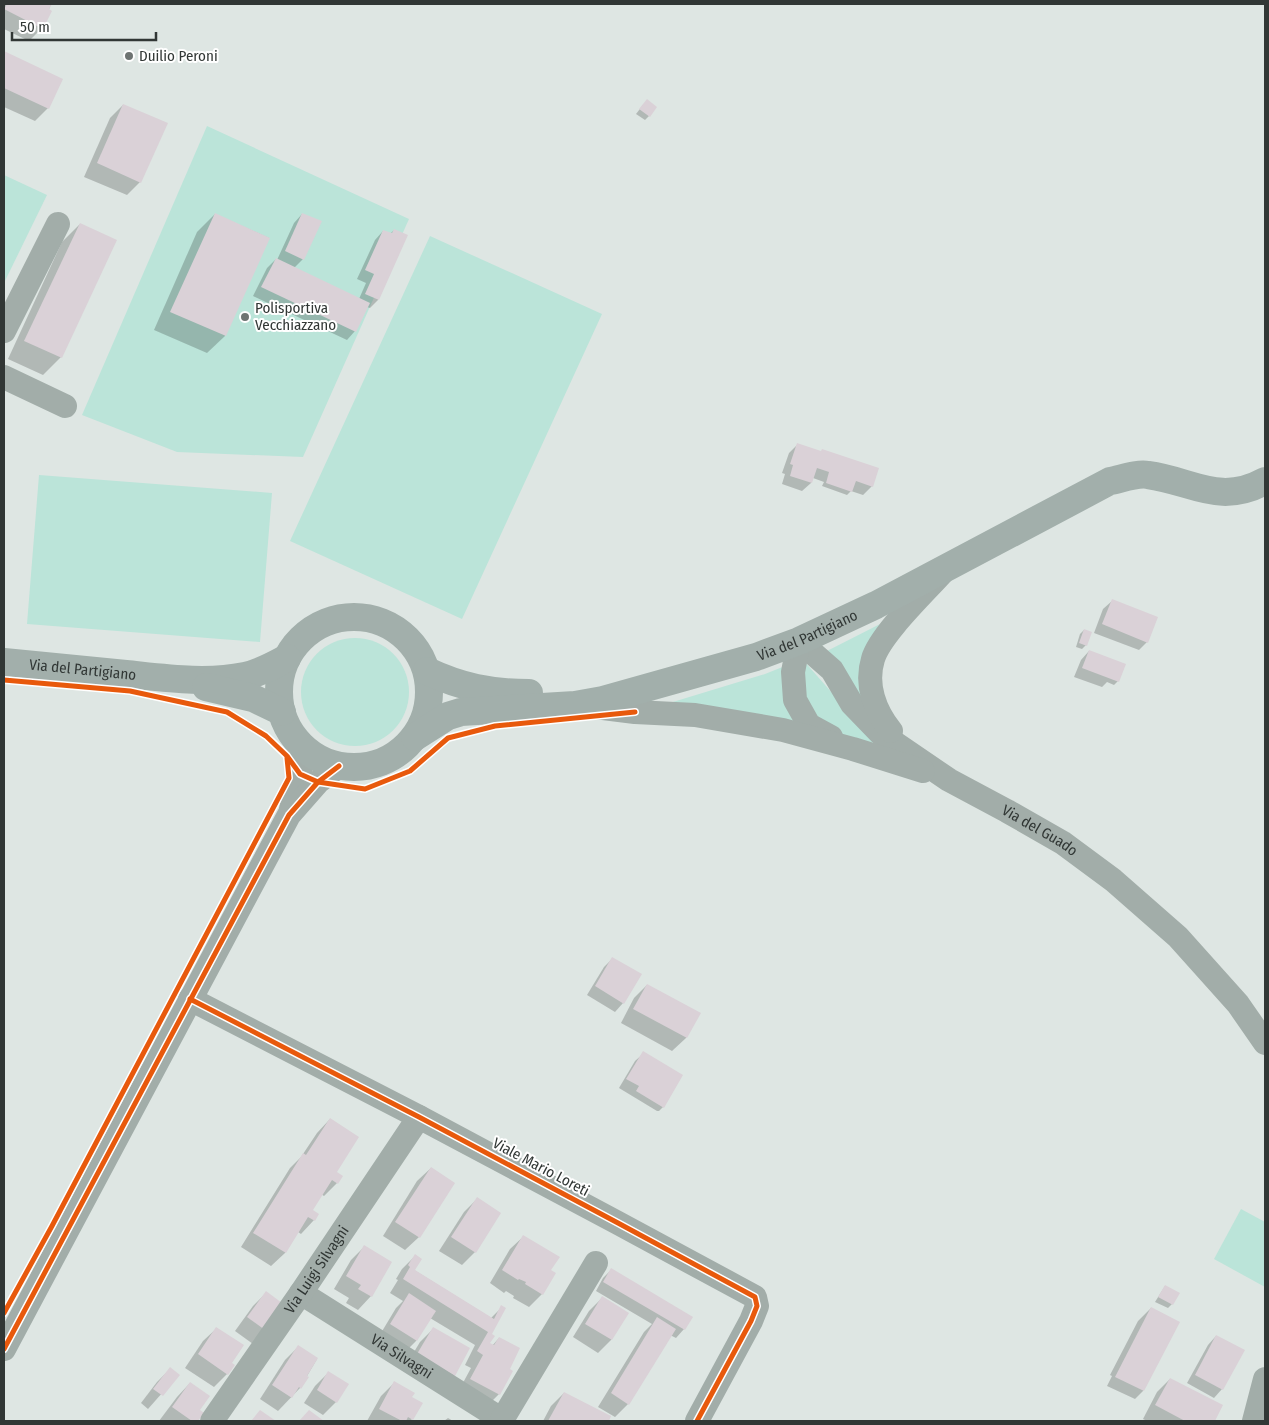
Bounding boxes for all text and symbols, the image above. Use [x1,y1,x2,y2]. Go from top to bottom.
scale bar [12,10,156,42]
text: 50 m [20,18,50,36]
place label: Duilio Peroni [139,47,218,65]
marker: Duilio Peroni [123,50,135,62]
place label: Polisportiva Vecchiazzano [255,299,336,334]
marker: Polisportiva Vecchiazzano [239,311,251,323]
street label: Via del Partigiano [755,606,861,665]
street label: Via del Partigiano [28,656,137,684]
street label: Via del Guado [999,801,1081,860]
street label: Viale Mario Loreti [490,1134,592,1200]
street label: Via Luigi Silvagni [280,1222,353,1317]
street label: Via Silvagni [367,1330,436,1383]

